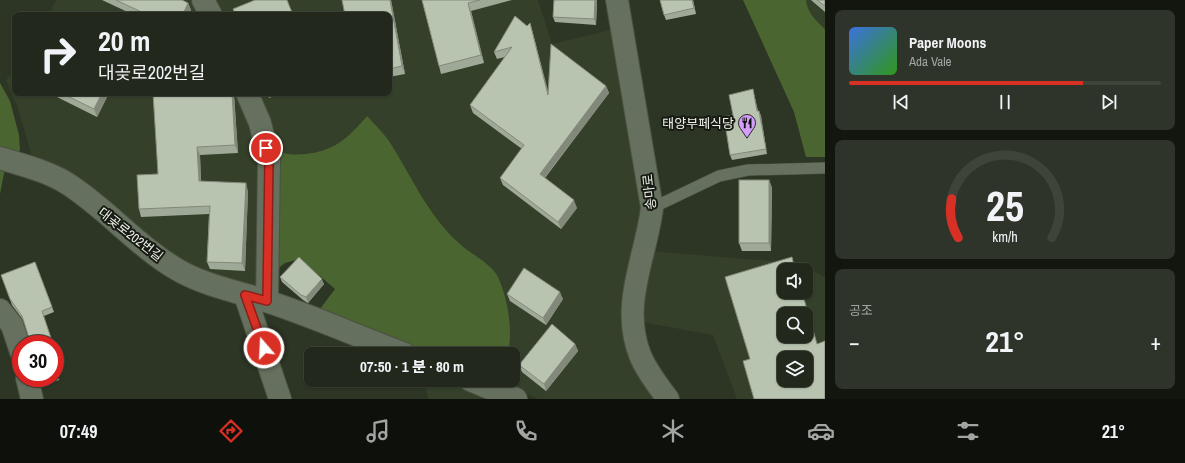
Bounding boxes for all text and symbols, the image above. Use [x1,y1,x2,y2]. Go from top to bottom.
text: 20 m [98,22,150,60]
icon: right [32,28,84,80]
text: Paper Moons [909,32,986,53]
text: Ada Vale [909,53,951,70]
text: 대곶로202번길 [98,60,205,85]
icon: previous [890,91,912,113]
icon: pause [994,91,1016,113]
icon: next [1098,91,1120,113]
restaurant icon: 태양부페식당 [737,113,757,138]
place label: 태양부페식당 [662,115,734,132]
pin [249,131,283,165]
icon: arrive [255,137,277,159]
street label: 송마로 [639,173,660,211]
text: 25 [986,177,1024,233]
street label: 대곶로202번길 [95,204,166,265]
text: km/h [992,226,1018,245]
map controls [777,263,813,387]
button: sound [777,263,813,299]
text: 공조 [849,302,873,319]
button: search [777,307,813,343]
text: 21° [985,321,1025,361]
position arrow [243,327,285,369]
text: − [849,327,860,357]
text: + [1150,327,1161,357]
speed limit sign: 30 [12,335,64,387]
button: layers [777,351,813,387]
text: 07:50 · 1 분 · 80 m [360,356,464,377]
icon: directions [217,417,245,445]
icon: music [364,417,392,445]
icon: phone [512,417,540,445]
icon: climate [659,417,687,445]
icon: car [807,417,835,445]
icon: filters [954,417,982,445]
text: 07:49 [60,419,97,444]
text: 21° [1102,419,1125,444]

